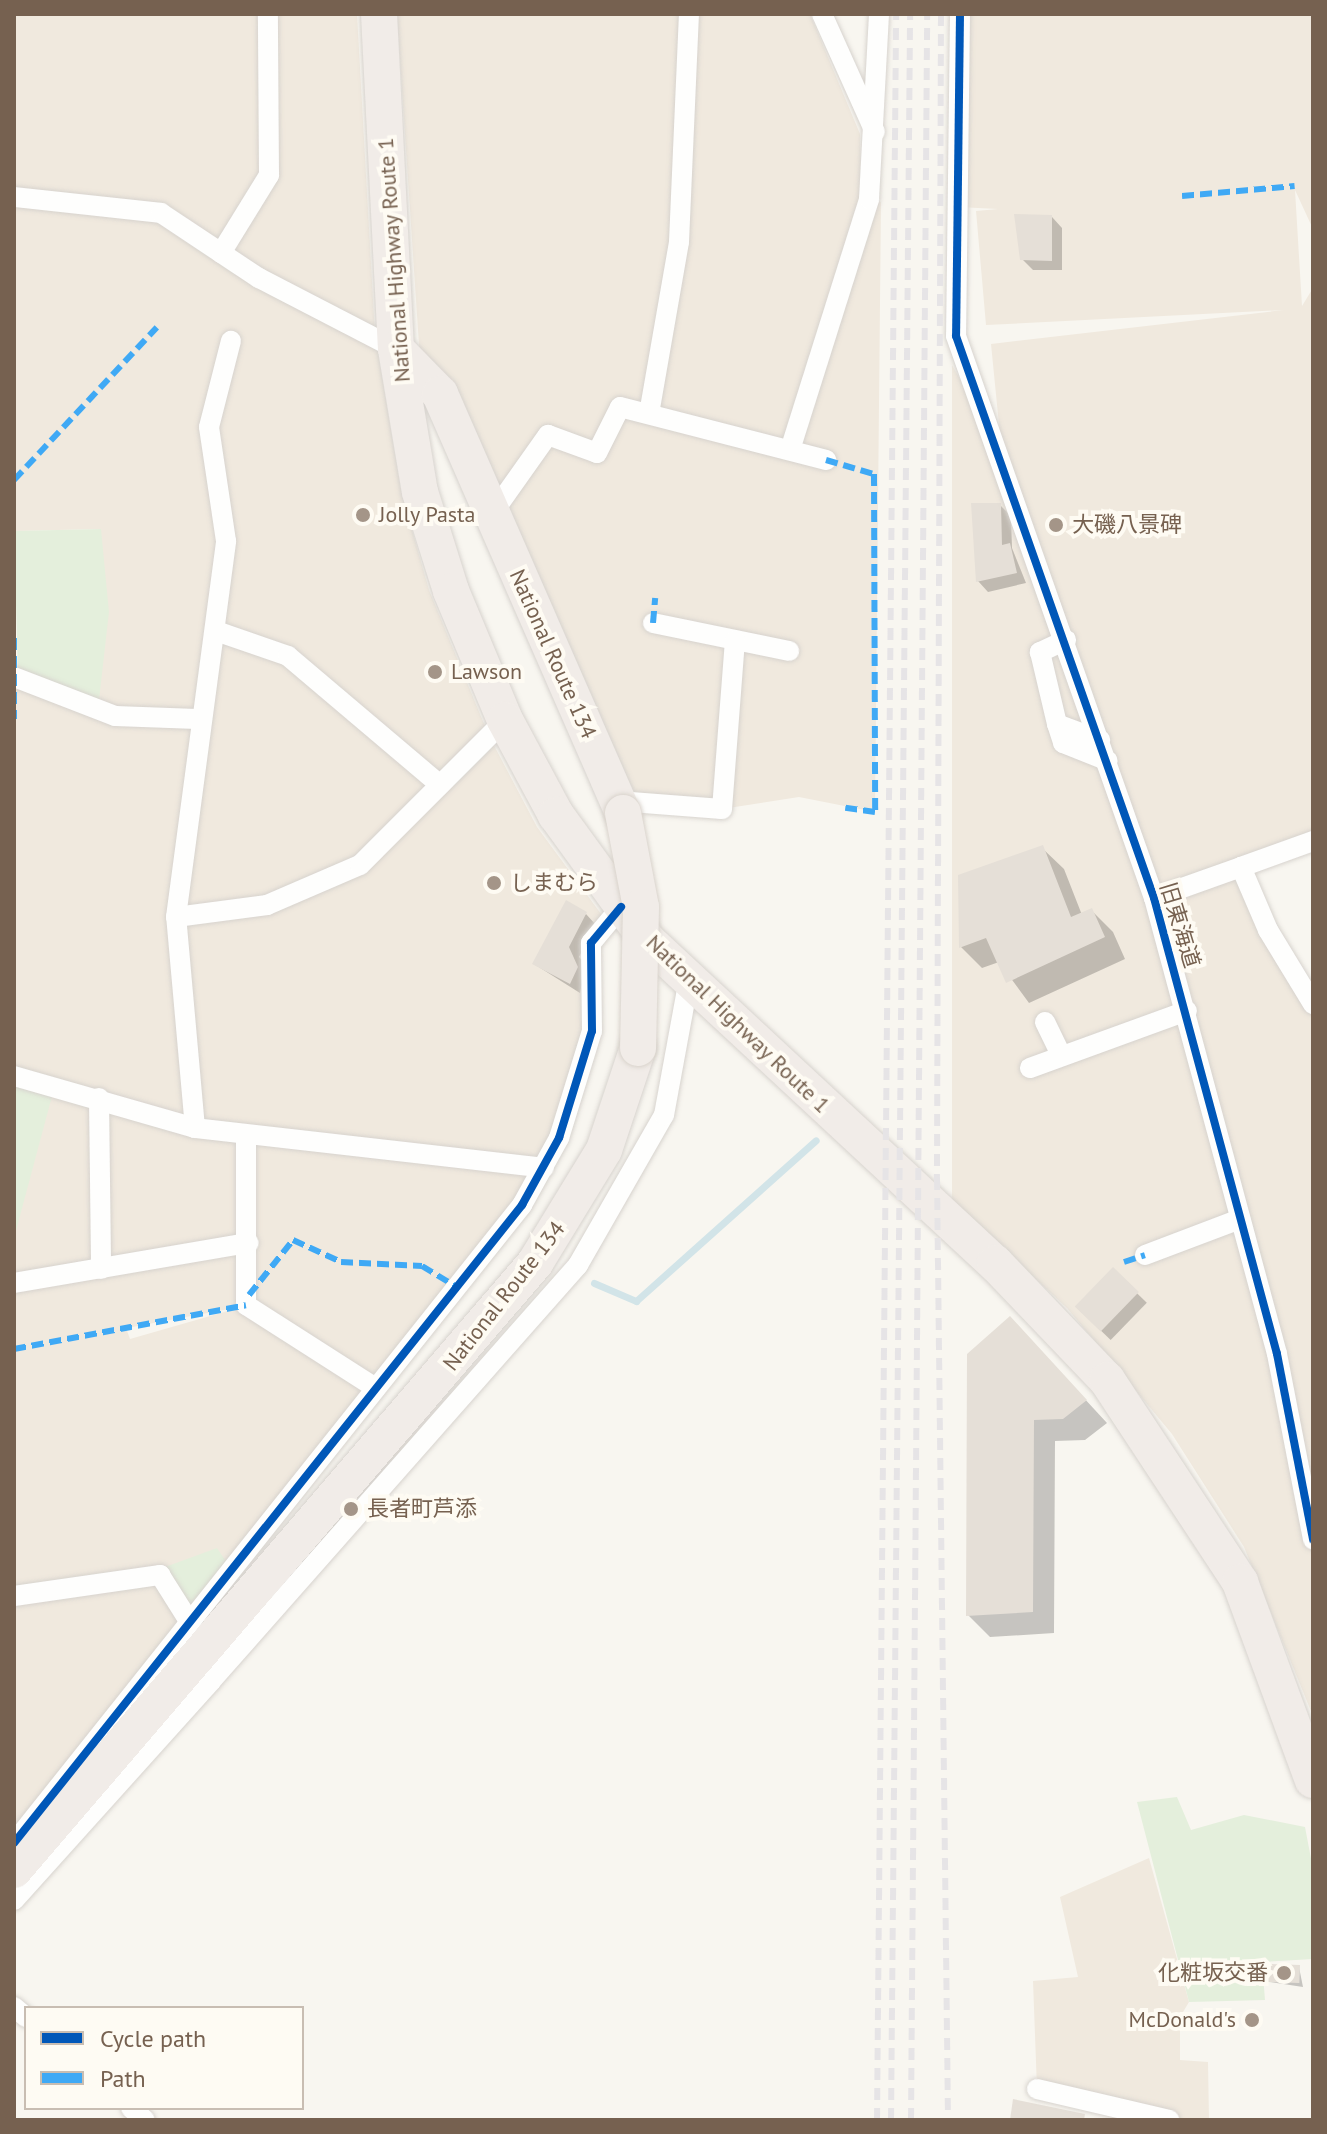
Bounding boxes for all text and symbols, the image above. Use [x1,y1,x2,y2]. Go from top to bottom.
street label: National Highway Route 1 [372,136,416,384]
place label: Jolly Pasta [379,502,476,528]
marker: Jolly Pasta [354,506,372,524]
place label: 大磯八景碑 [1072,512,1182,538]
marker: 大磯八景碑 [1047,516,1065,534]
street label: National Route 134 [504,565,602,743]
place label: Lawson [451,659,522,685]
marker: Lawson [426,663,444,681]
place label: しまむら [510,870,598,896]
marker: しまむら [485,874,503,892]
street label: 旧東海道 [1155,879,1205,971]
street label: National Highway Route 1 [640,929,836,1119]
street label: National Route 134 [438,1216,570,1376]
place label: 長者町芦添 [367,1496,477,1522]
marker: 長者町芦添 [342,1500,360,1518]
place label: 化粧坂交番 [1158,1960,1268,1986]
marker: 化粧坂交番 [1275,1964,1293,1982]
legend [24,2006,304,2110]
place label: McDonald's [1129,2007,1236,2033]
marker: McDonald's [1243,2011,1261,2029]
text: Cycle path [100,2023,206,2054]
text: Path [100,2063,146,2094]

